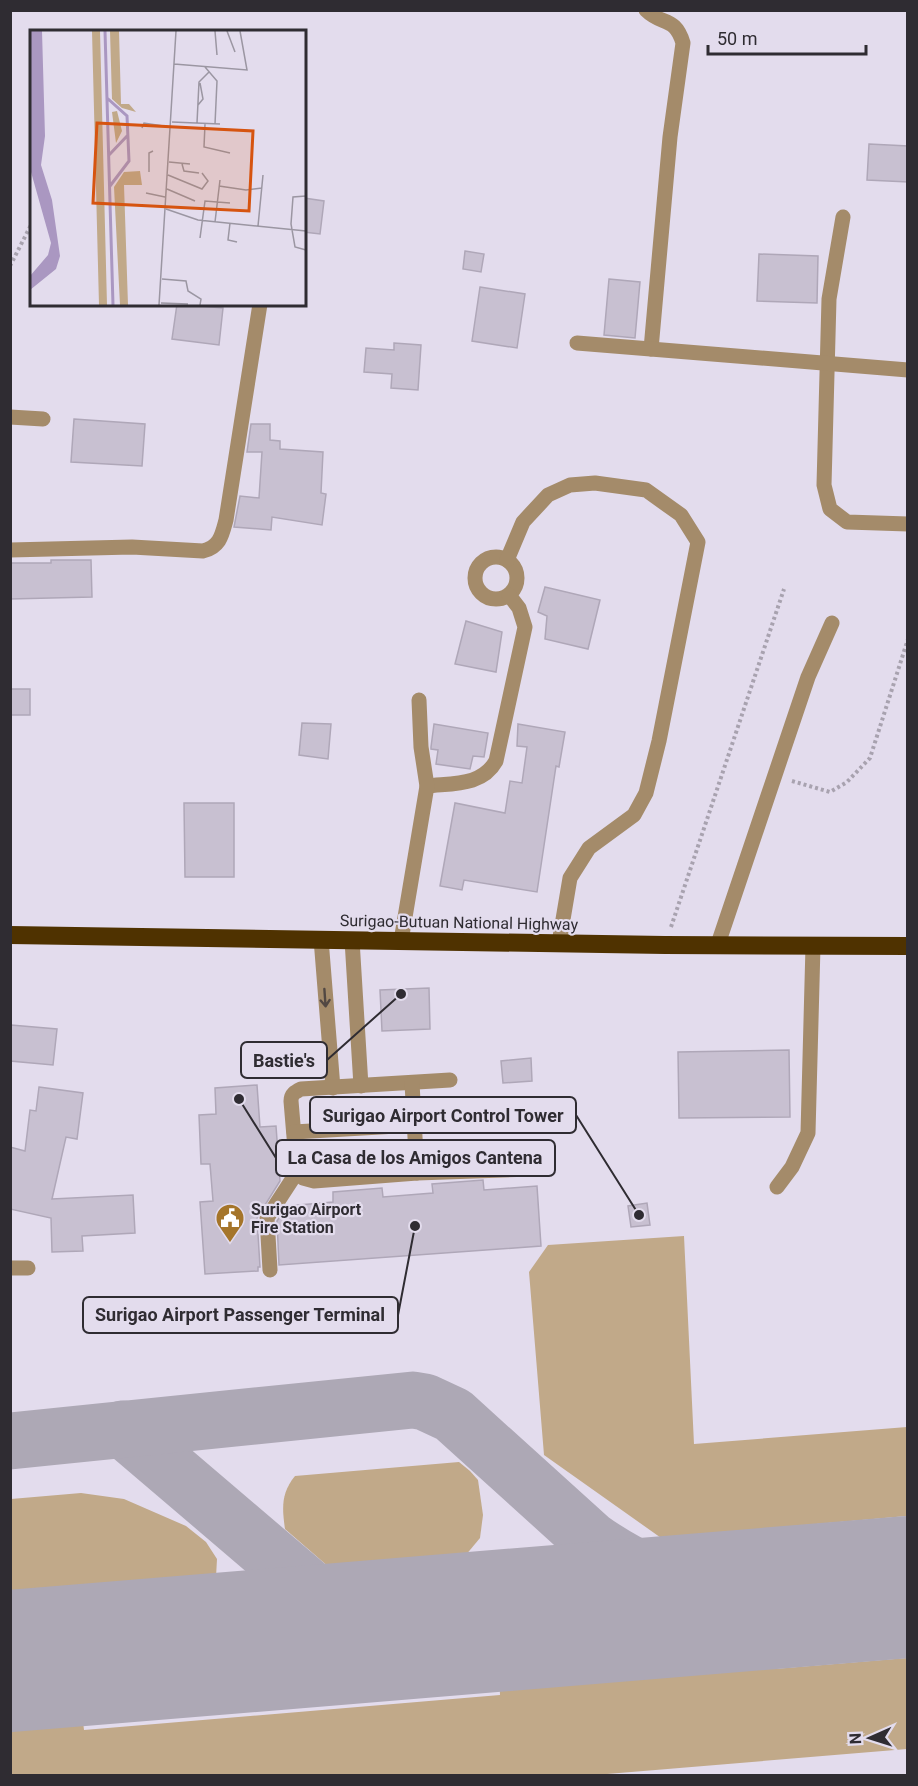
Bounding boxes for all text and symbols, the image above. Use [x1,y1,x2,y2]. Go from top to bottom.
scale bar [708,18,866,56]
text: 50 m [717,28,757,49]
inset map [30,30,306,306]
street label: Surigao-Butuan National Highway [340,911,579,934]
one-way arrow [320,987,331,1007]
callout: Bastie's [241,1042,327,1078]
text: Bastie's [253,1050,315,1071]
callout: Surigao Airport Control Tower [310,1097,576,1133]
text: Surigao Airport Control Tower [322,1105,564,1126]
callout: La Casa de los Amigos Cantena [276,1140,555,1176]
text: La Casa de los Amigos Cantena [288,1147,543,1168]
place label: Surigao Airport Fire Station [251,1200,362,1237]
public building icon: Surigao Airport Fire Station [214,1202,246,1244]
callout: Surigao Airport Passenger Terminal [83,1297,398,1333]
text: Surigao Airport Passenger Terminal [95,1304,385,1325]
north arrow [840,1708,900,1768]
text: N [846,1733,865,1745]

